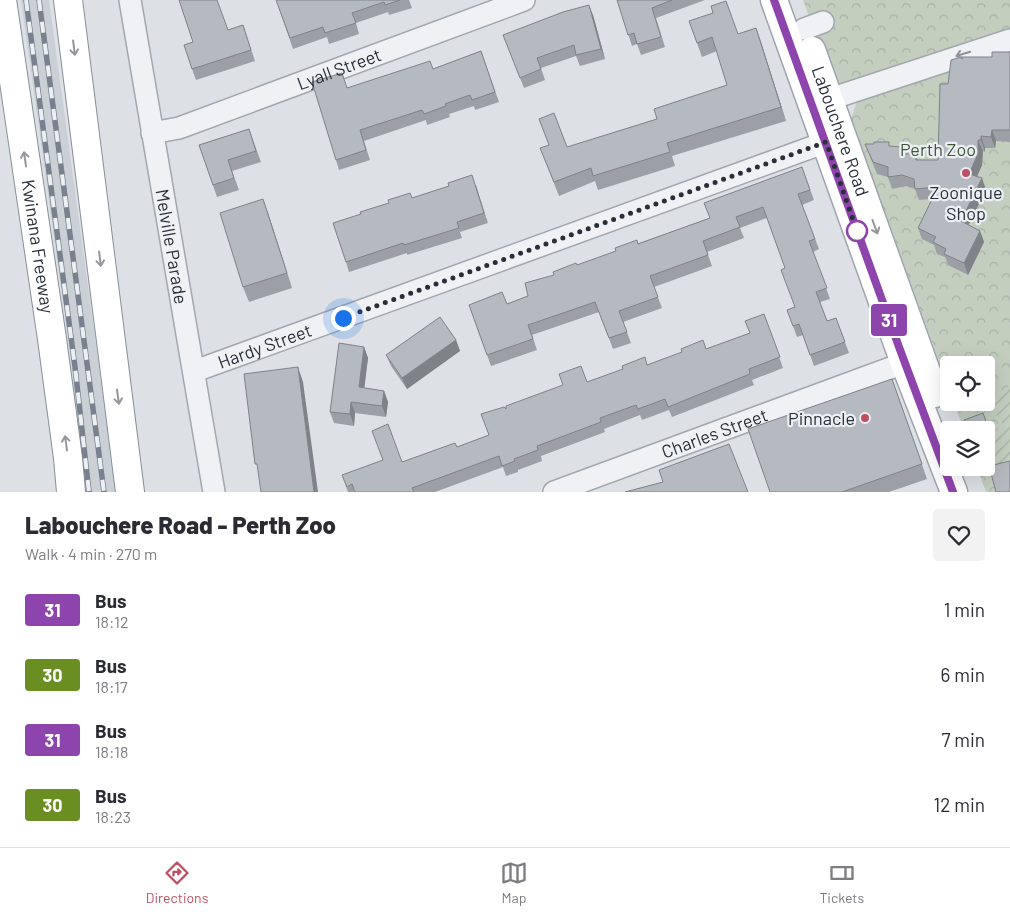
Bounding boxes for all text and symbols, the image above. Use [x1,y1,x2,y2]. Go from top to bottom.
one-way arrow [70,40,80,56]
street label: Lyall Street [294,43,384,94]
one-way arrow [956,50,972,60]
street label: Labouchere Road [808,63,874,199]
park label: Perth Zoo [900,138,976,160]
one-way arrow [20,151,30,167]
marker: Zoonique Shop [960,167,972,179]
street label: Kwinana Freeway [18,178,59,315]
place label: Zoonique Shop [930,181,1002,224]
street label: Melville Parade [151,187,193,306]
one-way arrow [871,219,880,234]
unlabelled marker [846,220,868,242]
one-way arrow [96,251,106,267]
line badge: 31 [866,304,912,336]
your location [331,306,356,331]
text: 31 [881,309,897,331]
street label: Hardy Street [215,319,315,373]
map controls [940,356,995,476]
button: locate [940,356,995,411]
one-way arrow [113,389,123,405]
street label: Charles Street [658,403,771,462]
place label: Pinnacle [788,407,855,429]
marker: Pinnacle [859,412,871,424]
button: layers [940,421,995,476]
one-way arrow [61,436,71,452]
button: heart [933,509,985,561]
text: Labouchere Road - Perth Zoo [25,510,336,539]
text: Walk · 4 min · 270 m [25,544,157,563]
text: Bus [95,589,127,612]
text: 1 min [944,598,985,621]
text: 31 [44,599,61,621]
text: 18:12 [95,612,129,631]
text: Bus [95,654,127,677]
text: 6 min [941,663,985,686]
text: 30 [43,664,62,686]
text: 18:17 [95,677,128,696]
text: Bus [95,719,127,742]
text: 7 min [941,728,985,751]
text: 31 [44,729,61,751]
text: 18:18 [95,742,128,761]
text: Bus [95,784,127,807]
text: 12 min [934,793,985,816]
text: 30 [43,794,62,816]
text: 18:23 [95,807,131,826]
tab: Directions [146,859,208,906]
tab: Map [500,859,528,906]
tab: Tickets [820,859,864,906]

